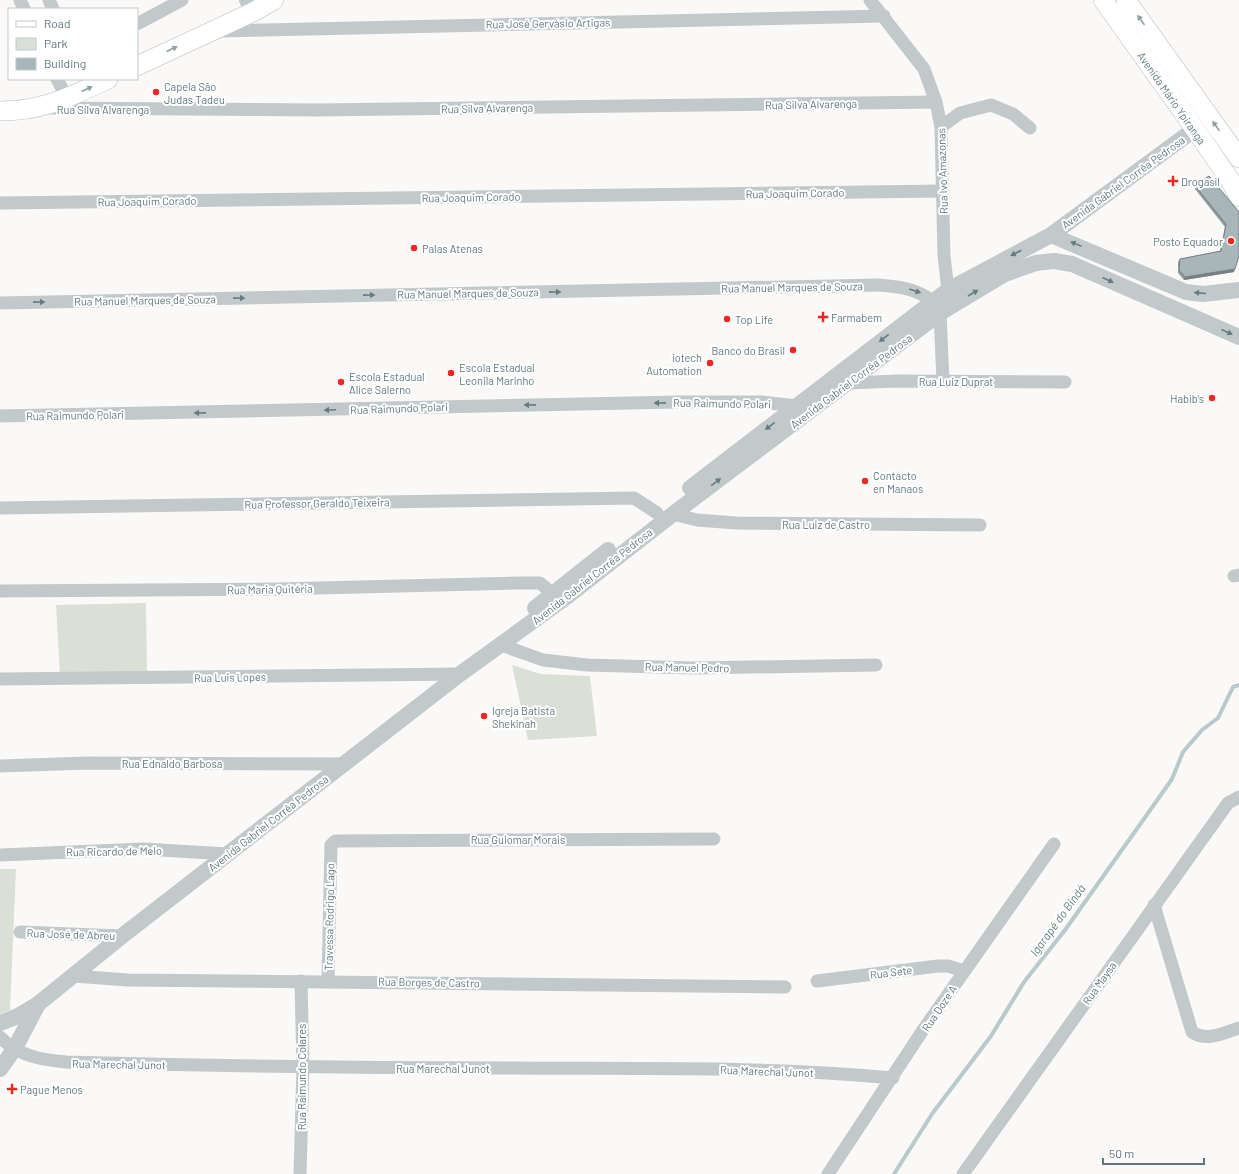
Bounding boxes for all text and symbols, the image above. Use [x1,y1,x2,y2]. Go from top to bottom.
legend [8,8,138,80]
street label: Rua José Gervásio Artigas [486,15,610,31]
one-way arrow [1137,15,1145,26]
text: Road [44,16,71,30]
text: Park [44,36,68,50]
one-way arrow [167,46,178,52]
street label: Avenida Mário Ypiranga [1135,49,1209,147]
text: Building [44,56,86,70]
place label: Capela São Judas Tadeu [164,80,225,106]
one-way arrow [81,86,92,92]
marker: Capela São Judas Tadeu [151,87,161,97]
street label: Rua Silva Alvarenga [765,97,857,111]
street label: Rua Silva Alvarenga [441,101,533,115]
street label: Rua Silva Alvarenga [57,103,149,116]
one-way arrow [1212,121,1220,132]
street label: Rua Ivo Amazonas [934,128,950,214]
street label: Avenida Gabriel Corrêa Pedrosa [1059,133,1187,231]
place label: Drogasil [1181,175,1220,188]
marker: Drogasil [1168,176,1178,186]
street label: Rua Joaquim Corado [746,186,844,200]
street label: Rua Joaquim Corado [422,190,520,204]
street label: Rua Joaquim Corado [98,194,196,208]
place label: Posto Equador [1153,235,1223,248]
marker: Posto Equador [1226,236,1236,246]
one-way arrow [1070,241,1081,247]
place label: Palas Atenas [422,242,483,255]
marker: Palas Atenas [409,243,419,253]
one-way arrow [1011,249,1022,256]
one-way arrow [1103,277,1114,283]
street label: Rua Manuel Marques de Souza [721,279,863,295]
street label: Rua Manuel Marques de Souza [397,285,539,301]
one-way arrow [909,288,921,294]
one-way arrow [549,289,562,295]
one-way arrow [968,289,978,297]
one-way arrow [1194,290,1206,297]
street label: Rua Manuel Marques de Souza [74,292,216,308]
one-way arrow [363,292,376,298]
one-way arrow [233,295,246,301]
one-way arrow [33,299,46,305]
place label: Farmabem [831,311,882,324]
marker: Farmabem [818,312,828,322]
place label: Top Life [735,313,773,326]
marker: Top Life [722,314,732,324]
one-way arrow [1222,329,1233,335]
street label: Avenida Gabriel Corrêa Pedrosa [788,331,914,431]
one-way arrow [879,334,889,342]
place label: Banco do Brasil [711,344,785,357]
marker: Banco do Brasil [788,345,798,355]
place label: iotech Automation [646,351,702,377]
marker: iotech Automation [705,358,715,368]
place label: Escola Estadual Leonila Marinho [459,361,535,387]
marker: Escola Estadual Leonila Marinho [446,368,456,378]
place label: Escola Estadual Alice Salerno [349,370,425,396]
street label: Rua Luiz Duprat [919,375,993,388]
marker: Escola Estadual Alice Salerno [336,377,346,387]
place label: Habib's [1170,392,1204,405]
marker: Habib's [1207,393,1217,403]
street label: Rua Raimundo Polari [673,396,771,410]
street label: Rua Raimundo Polari [350,400,448,416]
one-way arrow [653,400,666,406]
one-way arrow [524,402,536,409]
one-way arrow [323,407,336,413]
street label: Rua Raimundo Polari [26,408,124,422]
one-way arrow [193,410,206,416]
one-way arrow [764,422,775,431]
place label: Contacto en Manaos [873,469,923,495]
marker: Contacto en Manaos [860,476,870,486]
one-way arrow [710,478,721,486]
street label: Rua Professor Geraldo Teixeira [244,495,390,511]
street label: Rua Luiz de Castro [782,518,870,531]
street label: Avenida Gabriel Corrêa Pedrosa [529,525,655,627]
street label: Rua Maria Quitéria [227,582,313,596]
street label: Rua Manuel Pedro [645,660,729,674]
street label: Rua Luis Lopes [194,670,266,684]
place label: Igreja Batista Shekinah [492,704,555,730]
marker: Igreja Batista Shekinah [479,711,489,721]
street label: Rua Ednaldo Barbosa [122,757,222,770]
street label: Avenida Gabriel Corrêa Pedrosa [205,772,331,874]
street label: Rua Guiomar Morais [471,833,565,846]
street label: Rua Ricardo de Melo [66,844,162,858]
street label: Travessa Rodrigo Lago [322,863,336,971]
water label: Igarapé do Bindá [1026,882,1088,958]
street label: Rua José de Abreu [26,926,116,942]
street label: Rua Maysa [1079,959,1119,1007]
street label: Rua Sete [869,963,913,981]
street label: Rua Borges de Castro [378,975,480,989]
street label: Rua Doze A [919,982,959,1034]
street label: Rua Raimundo Colares [295,1024,308,1130]
street label: Rua Marechal Junot [72,1057,166,1071]
street label: Rua Marechal Junot [396,1062,490,1075]
street label: Rua Marechal Junot [720,1063,814,1079]
place label: Pague Menos [20,1083,83,1096]
marker: Pague Menos [7,1084,17,1094]
scale bar [1103,1140,1204,1166]
text: 50 m [1109,1146,1134,1160]

